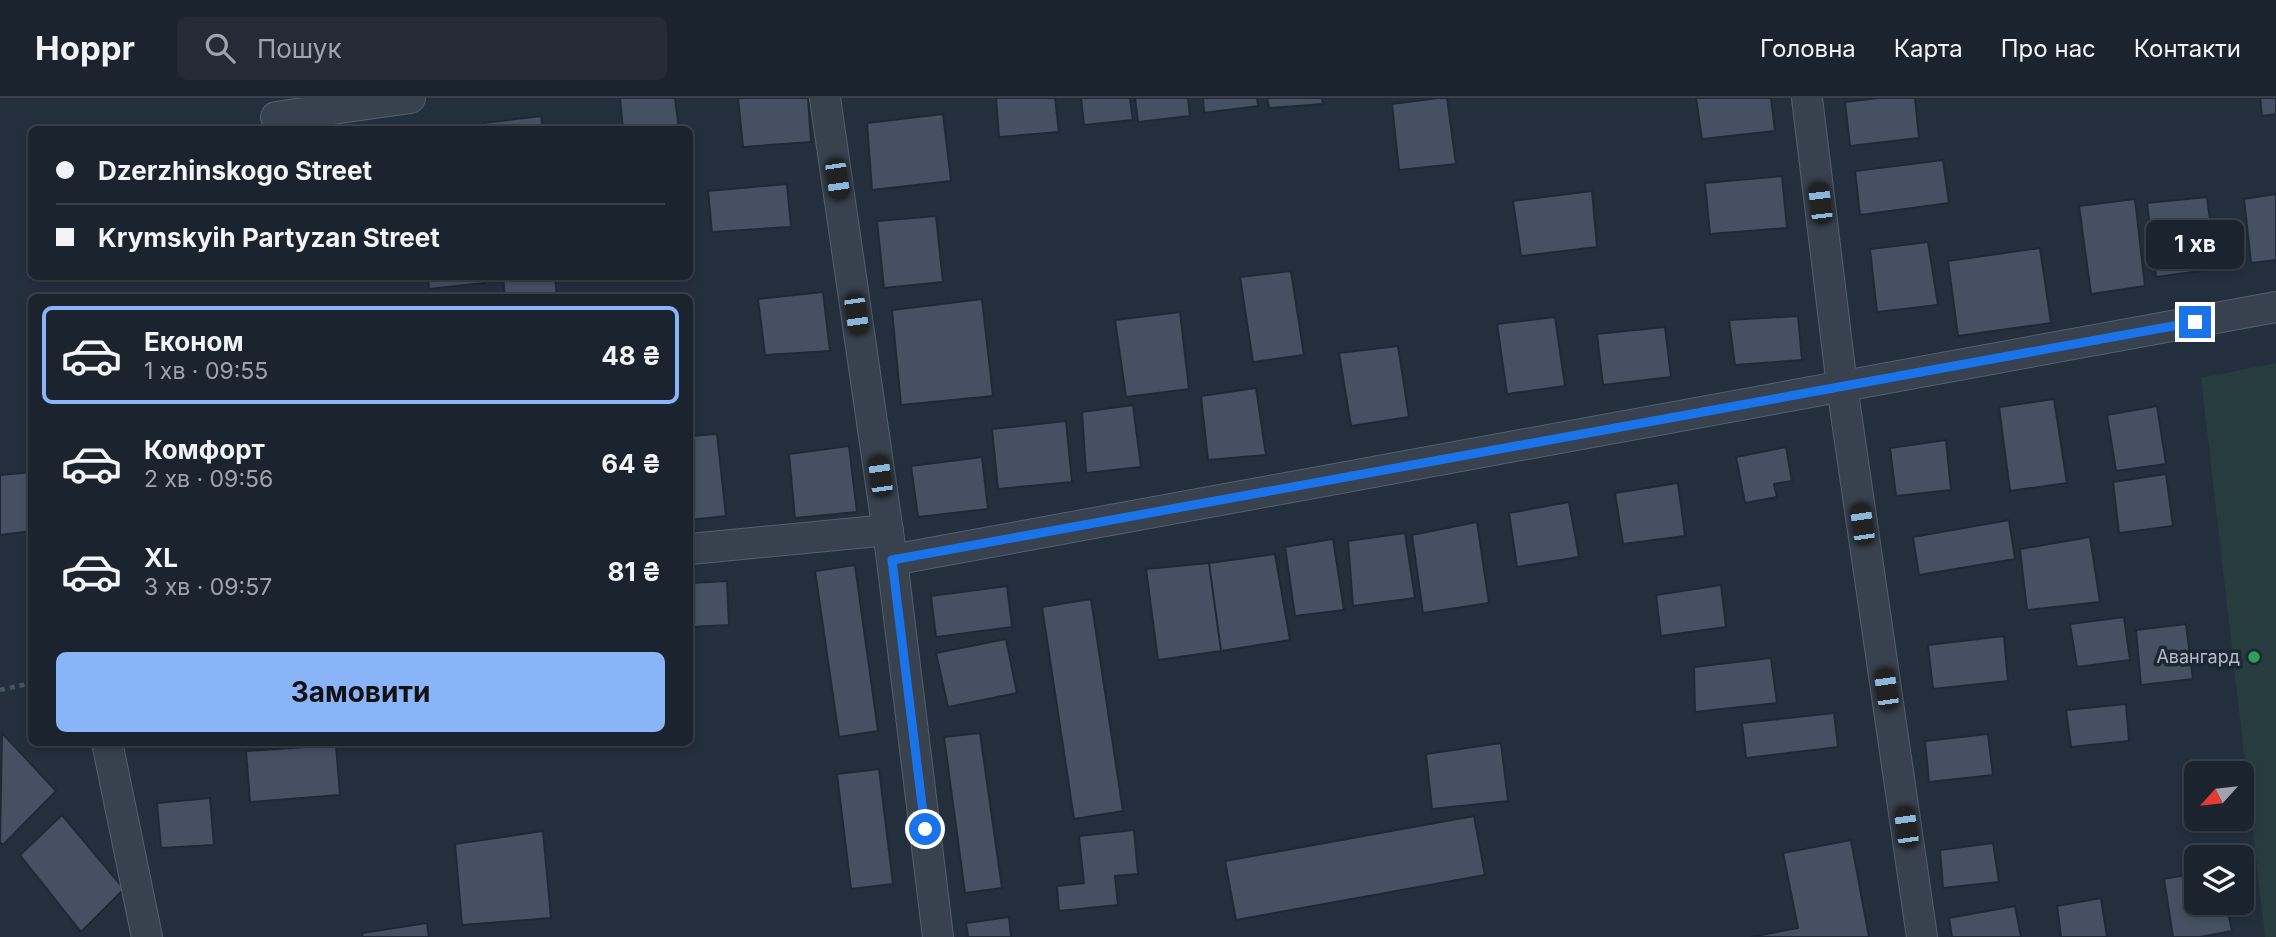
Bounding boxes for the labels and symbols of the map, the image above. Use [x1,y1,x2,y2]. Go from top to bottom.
car [824,157,851,201]
car [1808,181,1833,225]
callout: 1 хв [2146,220,2244,270]
car [843,292,870,336]
route end [2179,306,2211,338]
car [867,454,894,498]
car [1849,502,1876,546]
place label: Авангард [2156,646,2240,667]
marker: Авангард [2246,649,2262,665]
car [1873,667,1900,711]
north arrow [2184,761,2254,831]
car [1893,805,1920,849]
route start [909,813,941,845]

